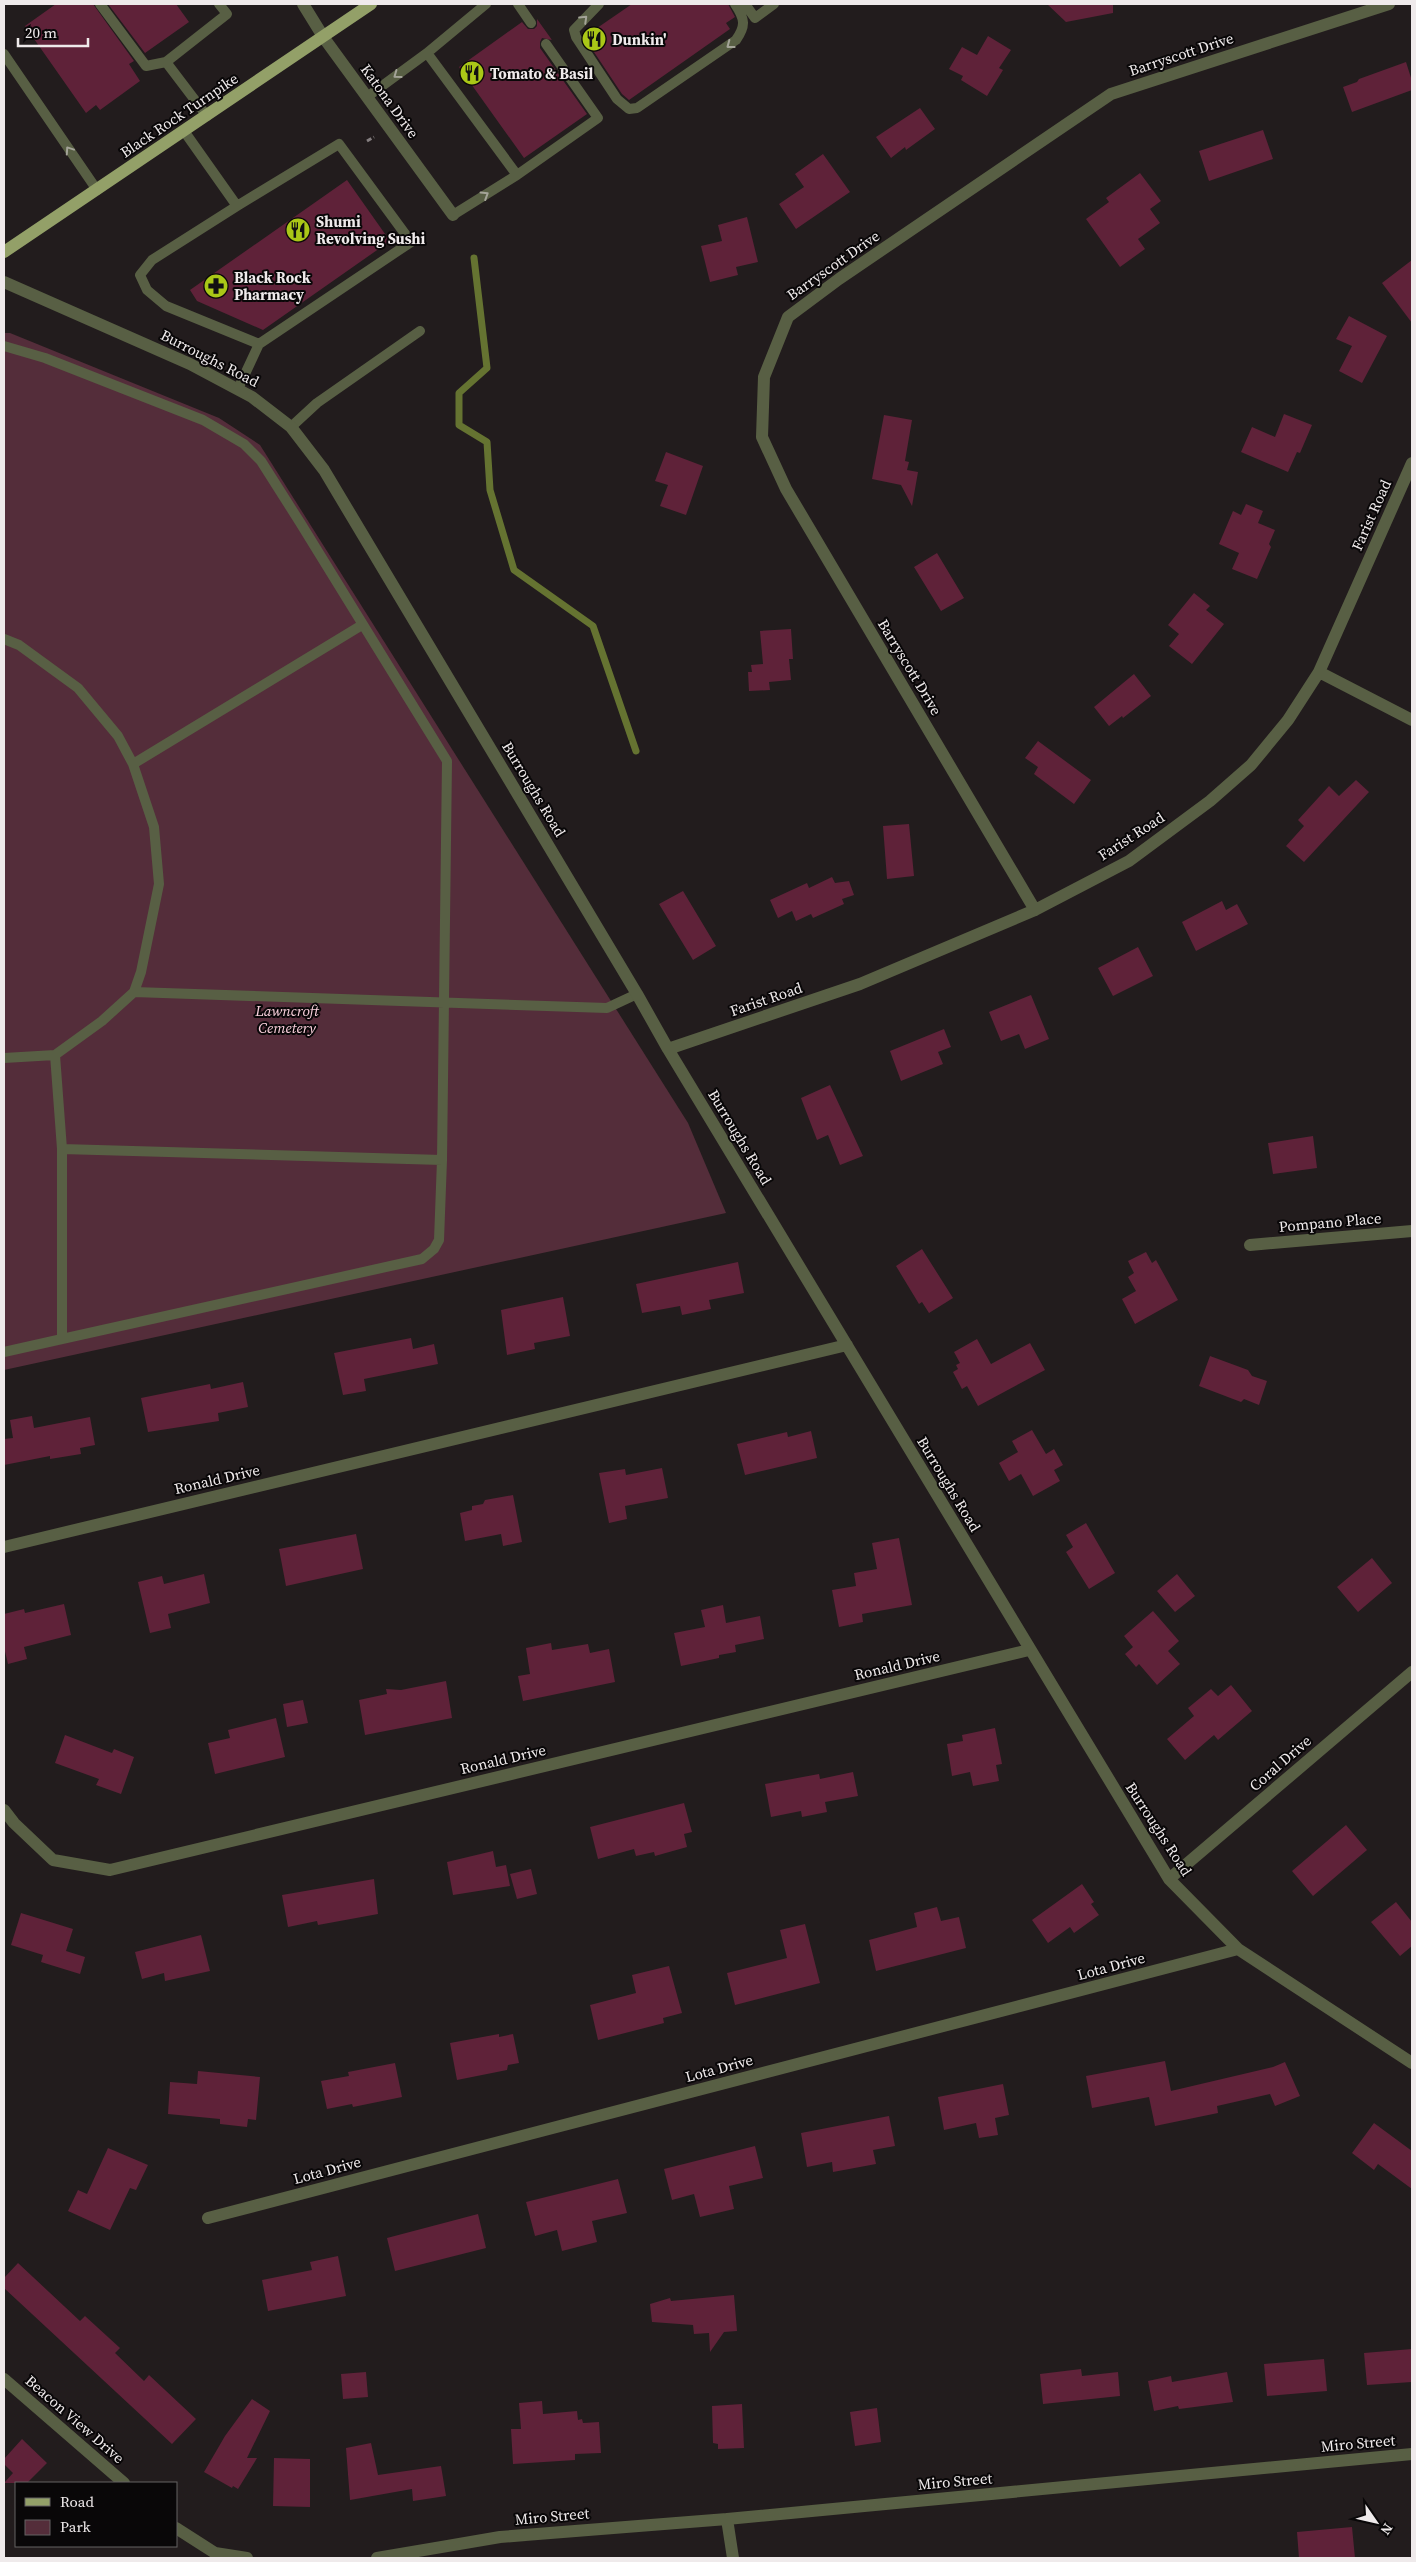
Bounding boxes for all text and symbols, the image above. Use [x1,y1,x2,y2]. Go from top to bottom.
scale bar [18,15,88,47]
one-way arrow [578,16,587,25]
text: 20 m [25,22,57,43]
restaurant icon: Dunkin' [581,26,607,52]
street label: Barryscott Drive [1126,27,1236,81]
place label: Dunkin' [612,29,667,50]
one-way arrow [727,39,736,47]
street label: Katona Drive [356,60,424,143]
restaurant icon: Tomato & Basil [459,60,485,86]
place label: Tomato & Basil [490,63,594,84]
street label: Black Rock Turnpike [116,68,242,162]
one-way arrow [394,70,403,78]
one-way arrow [66,146,75,155]
one-way arrow [480,192,489,202]
place label: Shumi Revolving Sushi [316,211,426,249]
restaurant icon: Shumi Revolving Sushi [285,217,311,243]
street label: Barryscott Drive [782,225,884,305]
place label: Black Rock Pharmacy [234,267,311,305]
pharmacy icon: Black Rock Pharmacy [203,273,229,299]
street label: Burroughs Road [157,324,263,392]
street label: Farist Road [1346,476,1396,554]
street label: Barryscott Drive [873,615,947,719]
street label: Burroughs Road [497,737,571,841]
street label: Farist Road [1094,806,1169,865]
street label: Farist Road [727,977,805,1021]
park label: Lawncroft Cemetery [254,1000,320,1038]
street label: Burroughs Road [703,1085,777,1189]
street label: Pompano Place [1278,1207,1383,1237]
street label: Burroughs Road [912,1432,986,1536]
street label: Ronald Drive [172,1459,262,1499]
street label: Ronald Drive [852,1645,942,1685]
street label: Coral Drive [1245,1730,1316,1796]
street label: Ronald Drive [458,1739,548,1779]
street label: Burroughs Road [1121,1778,1197,1880]
street label: Lota Drive [1075,1947,1147,1985]
street label: Lota Drive [683,2049,755,2087]
street label: Lota Drive [291,2151,363,2189]
street label: Beacon View Drive [21,2370,129,2468]
street label: Miro Street [1320,2429,1396,2457]
street label: Miro Street [917,2467,993,2495]
legend [15,2482,178,2547]
text: Road [60,2491,94,2512]
north arrow [1351,2497,1401,2547]
street label: Miro Street [514,2502,590,2530]
text: Park [60,2516,92,2537]
text: N [1376,2519,1398,2539]

